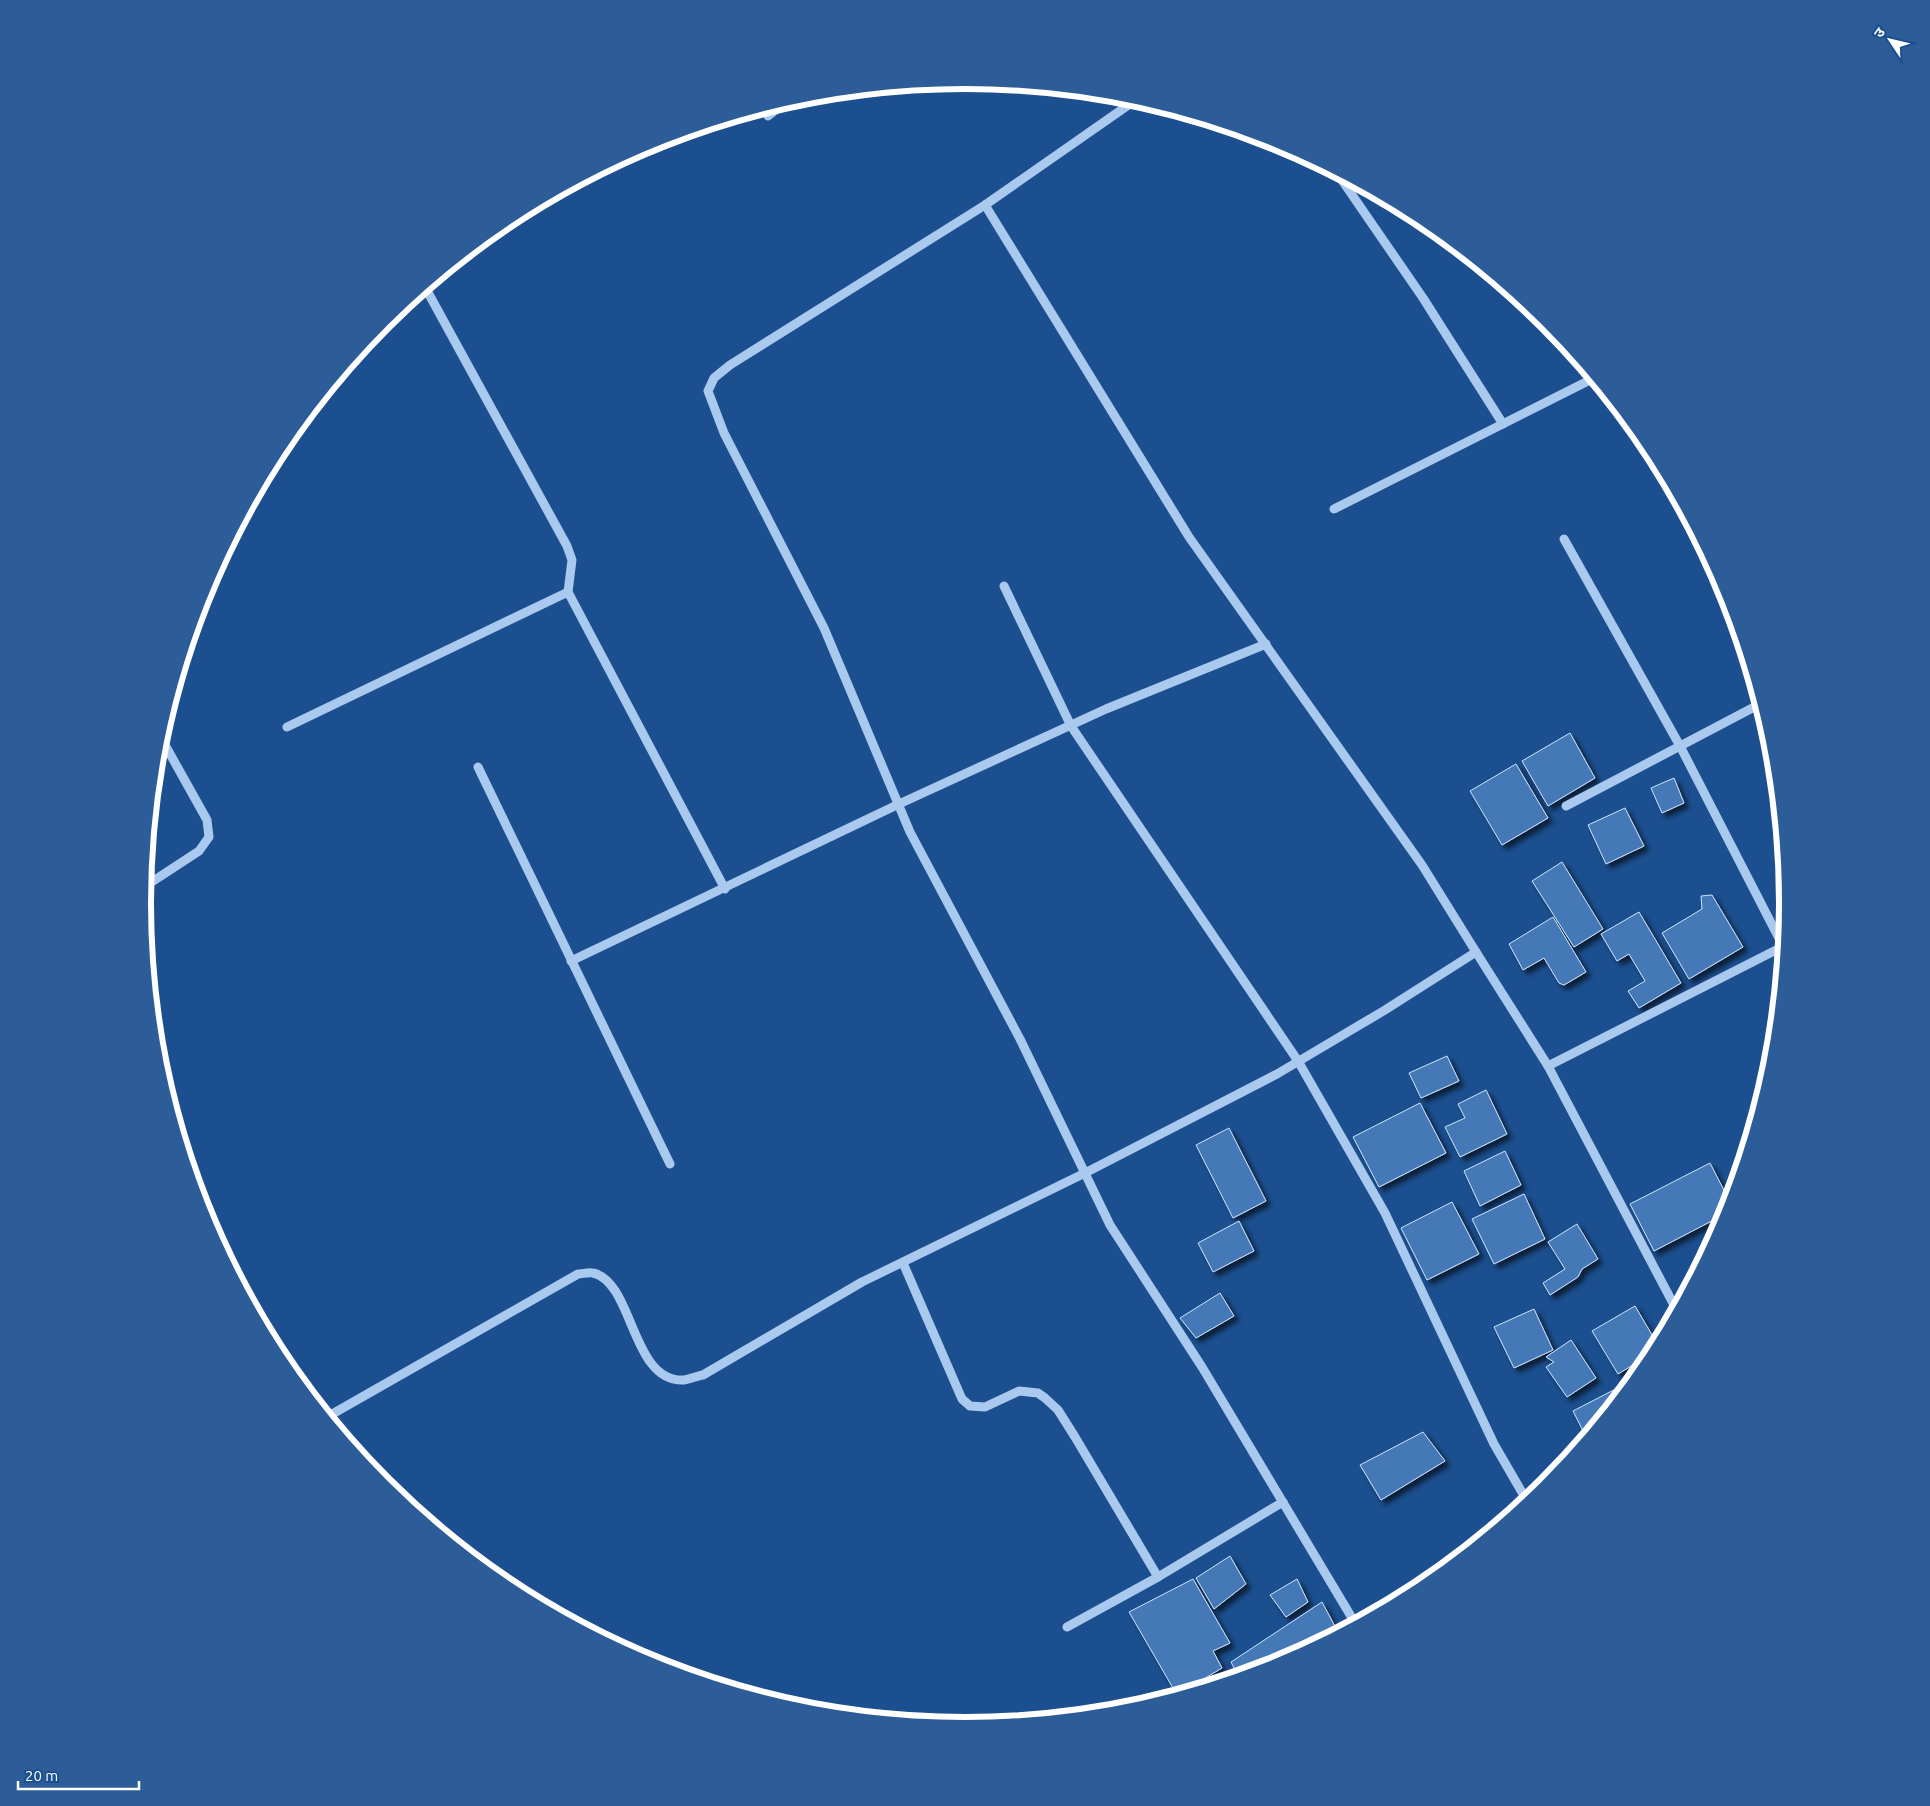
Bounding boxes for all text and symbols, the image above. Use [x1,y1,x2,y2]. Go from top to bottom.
north arrow [1865,15,1915,65]
text: उ [1870,24,1889,40]
scale bar [18,1758,139,1790]
text: 20 m [25,1767,58,1784]

